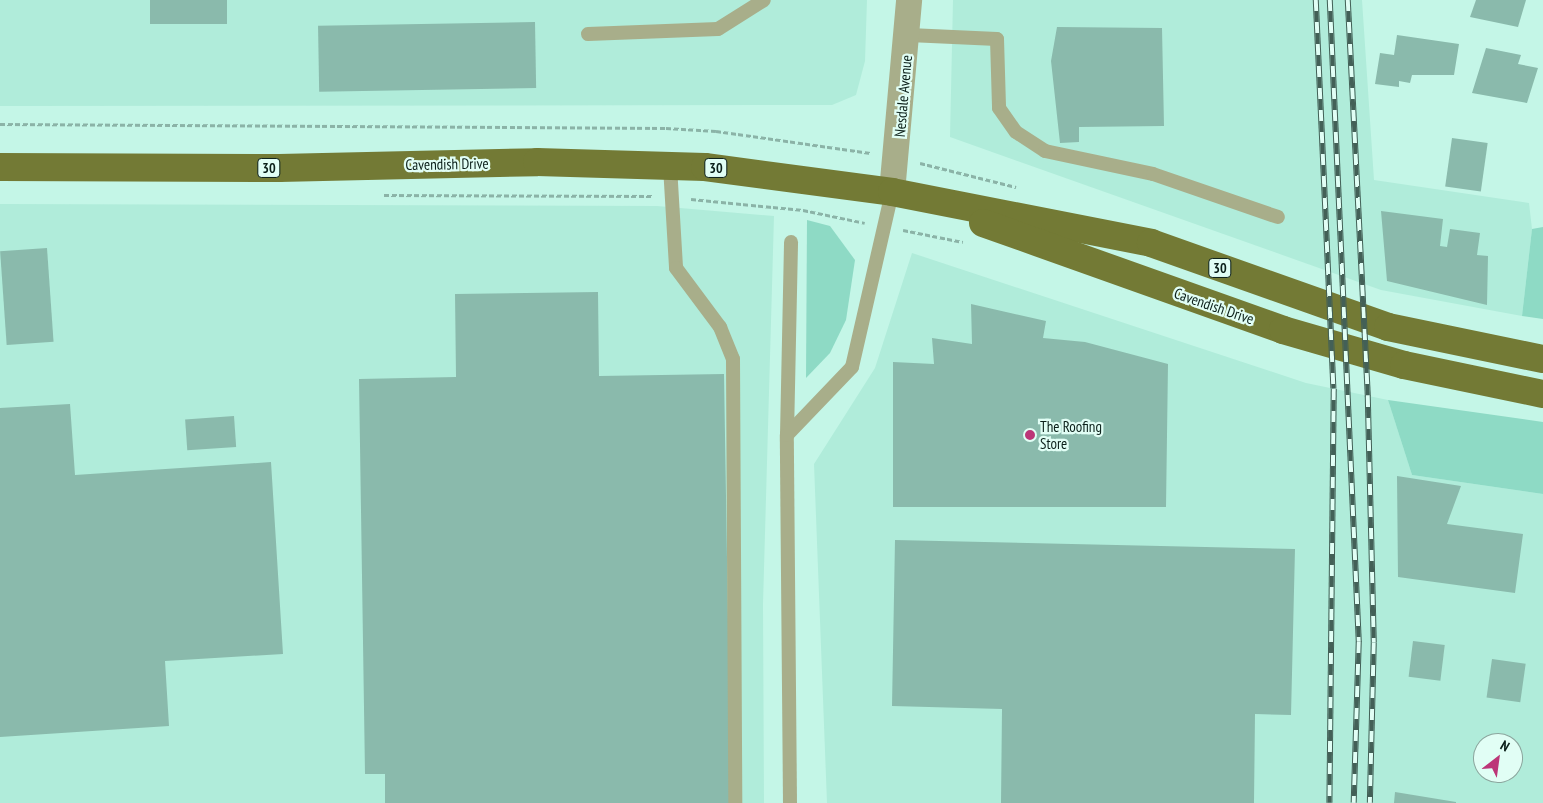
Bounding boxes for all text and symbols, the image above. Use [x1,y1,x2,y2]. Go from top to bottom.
street label: Nesdale Avenue [890,54,916,138]
street label: Cavendish Drive [405,154,489,174]
road number: 30 [256,156,282,180]
road number: 30 [704,156,728,180]
road number: 30 [1208,256,1232,280]
street label: Cavendish Drive [1172,284,1256,328]
place label: The Roofing Store [1040,417,1102,452]
marker: The Roofing Store [1024,429,1036,441]
north arrow [1473,733,1523,783]
text: N [1497,736,1513,756]

